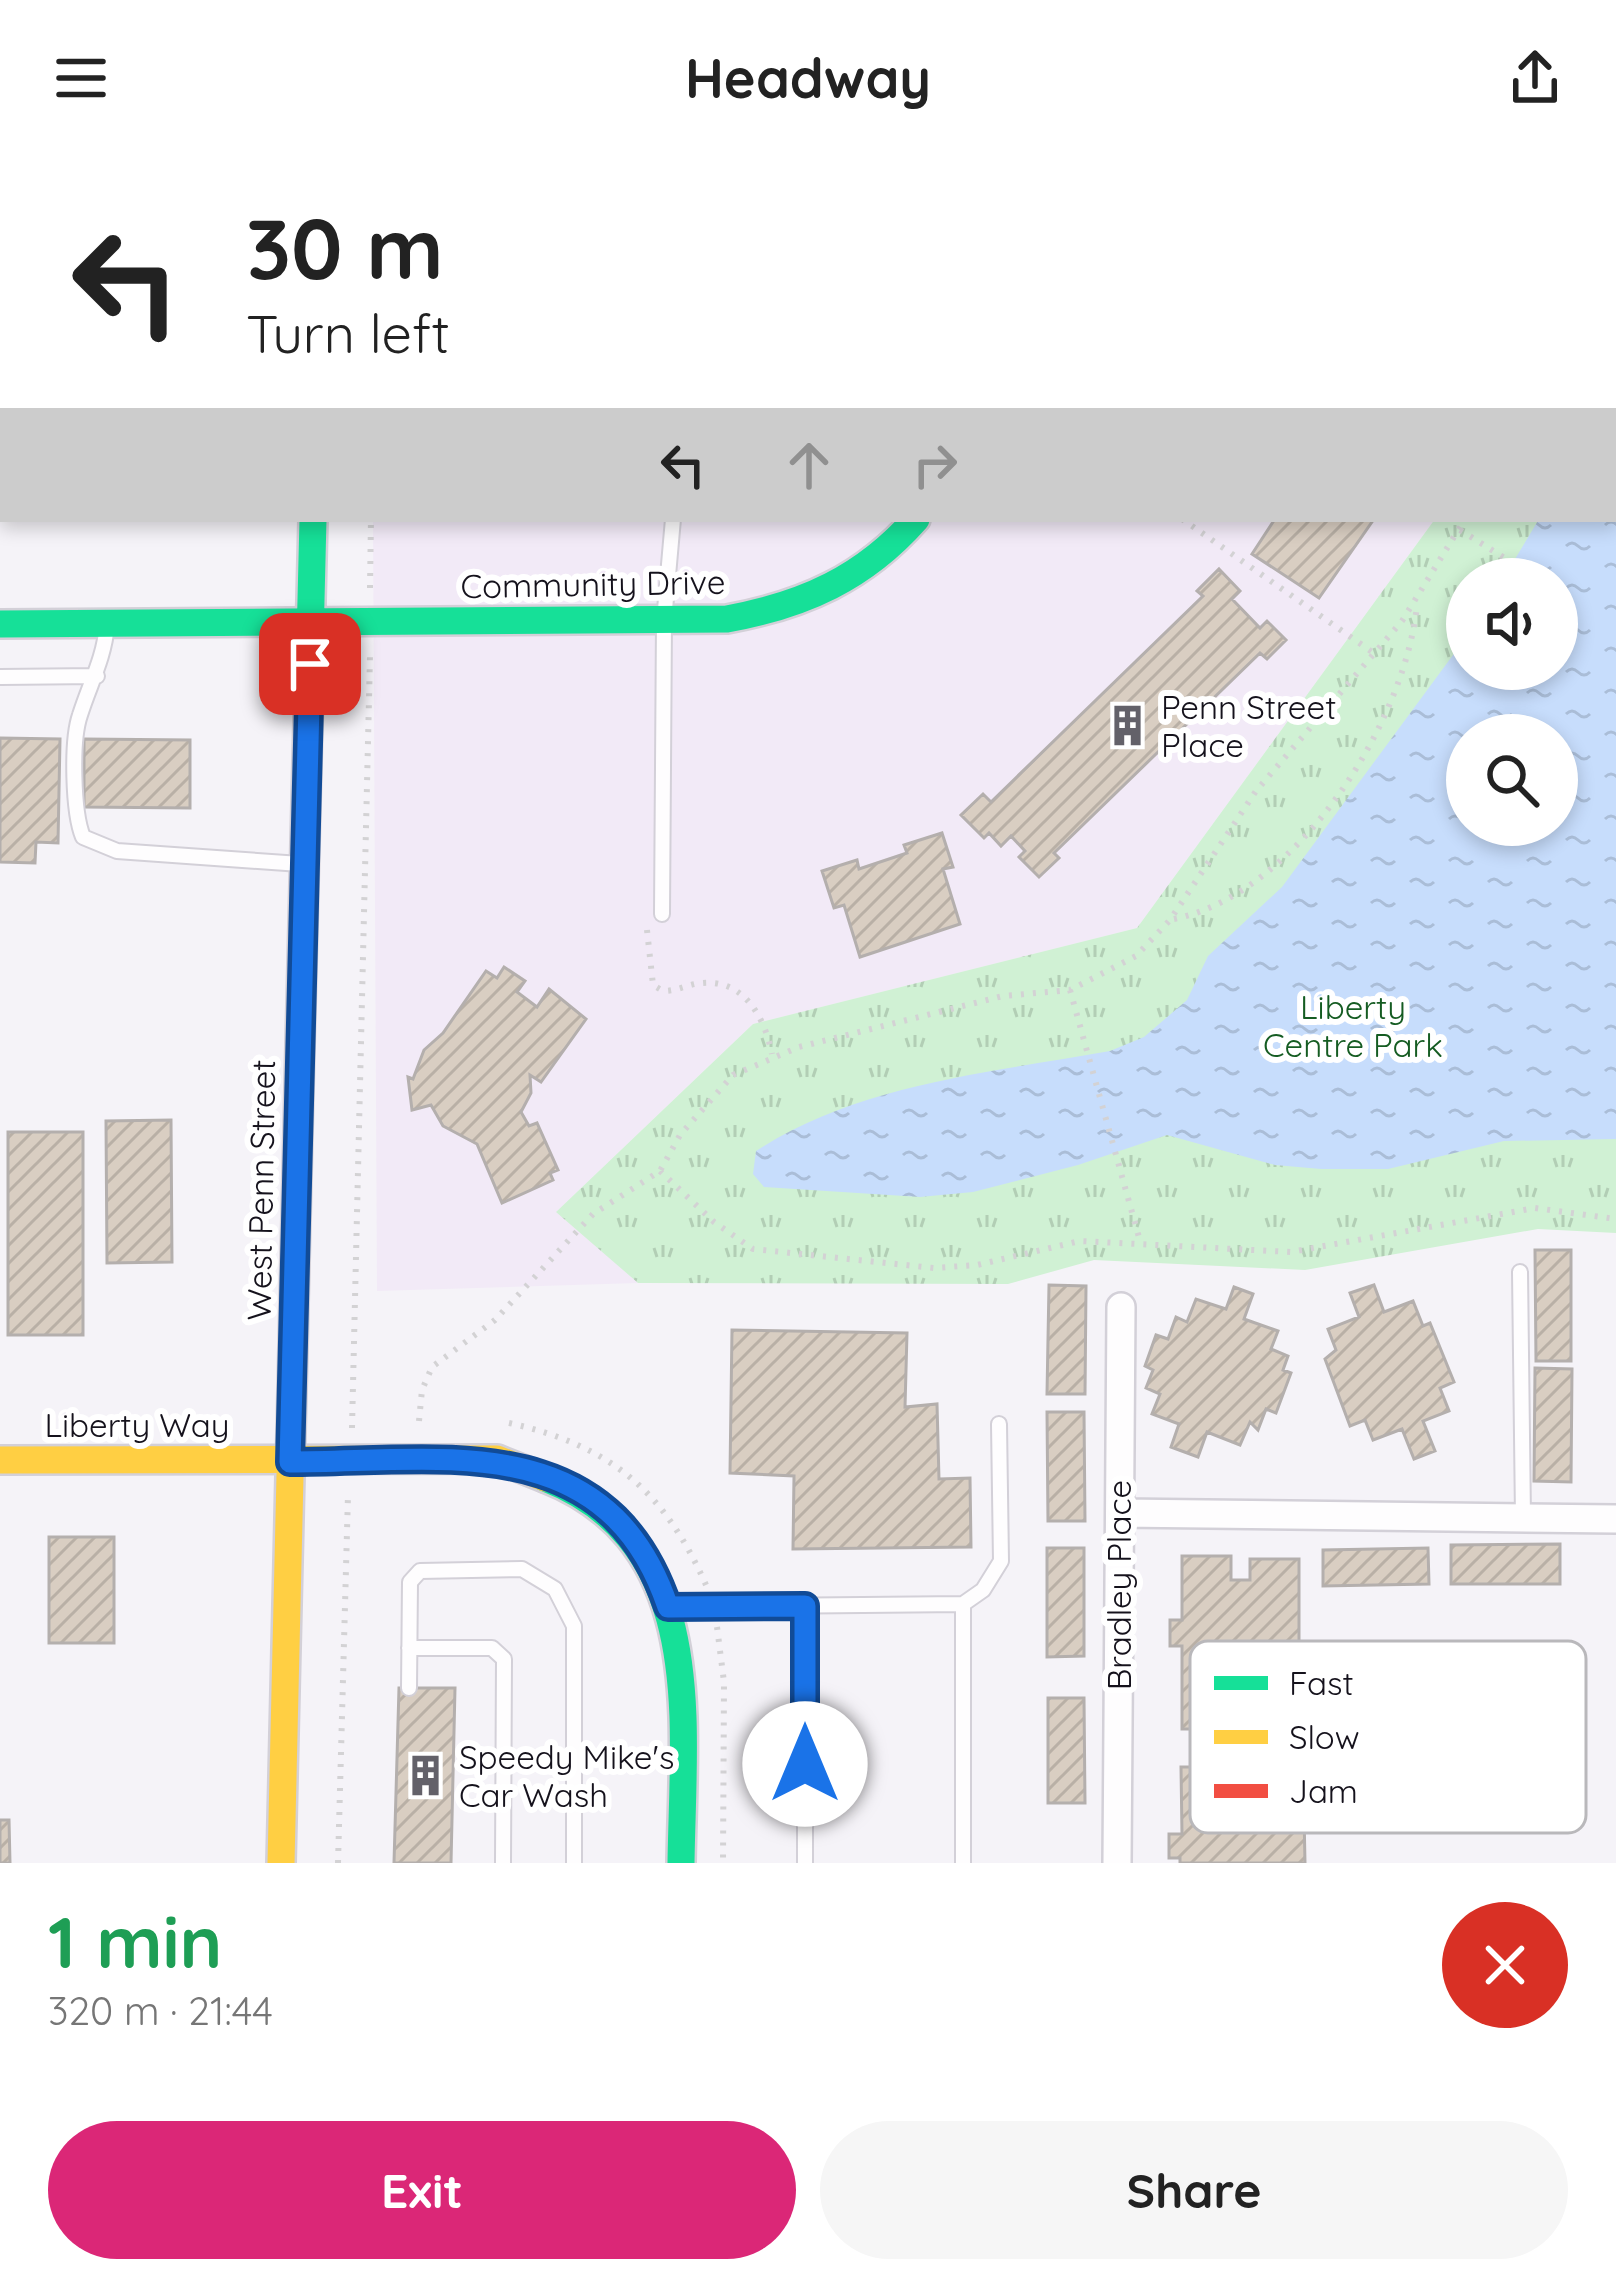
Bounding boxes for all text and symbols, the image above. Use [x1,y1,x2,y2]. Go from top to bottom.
text: Headway [685,44,931,112]
icon: menu [48,45,114,111]
icon: share [1502,45,1568,111]
text: 30 m [246,195,444,300]
icon: left [48,204,204,360]
text: Turn left [246,299,450,367]
icon: left [650,432,716,498]
icon: ahead [776,432,842,498]
icon: right [902,432,968,498]
map controls [1446,558,1578,846]
button: sound [1446,558,1578,690]
street label: Community Drive [460,561,726,606]
pin [259,613,361,715]
icon: arrive [277,631,343,697]
place label: Penn Street Place [1161,686,1336,765]
building icon: Penn Street Place [1104,703,1150,749]
button: search [1446,714,1578,846]
park label: Liberty Centre Park [1263,986,1443,1065]
street label: West Penn Street [238,1059,283,1321]
street label: Liberty Way [44,1404,230,1445]
street label: Bradley Place [1098,1480,1139,1690]
legend [1190,1641,1586,1833]
text: Fast [1289,1662,1354,1703]
position arrow [742,1701,868,1827]
text: Slow [1289,1716,1360,1757]
place label: Speedy Mike's Car Wash [459,1736,674,1815]
building icon: Speedy Mike's Car Wash [402,1753,448,1799]
text: Jam [1289,1770,1358,1811]
text: 1 min [48,1896,222,1986]
button: close [1442,1902,1568,2028]
text: 320 m · 21:44 [48,1986,273,2035]
button: Exit [48,2121,796,2259]
button: Share [820,2121,1568,2259]

